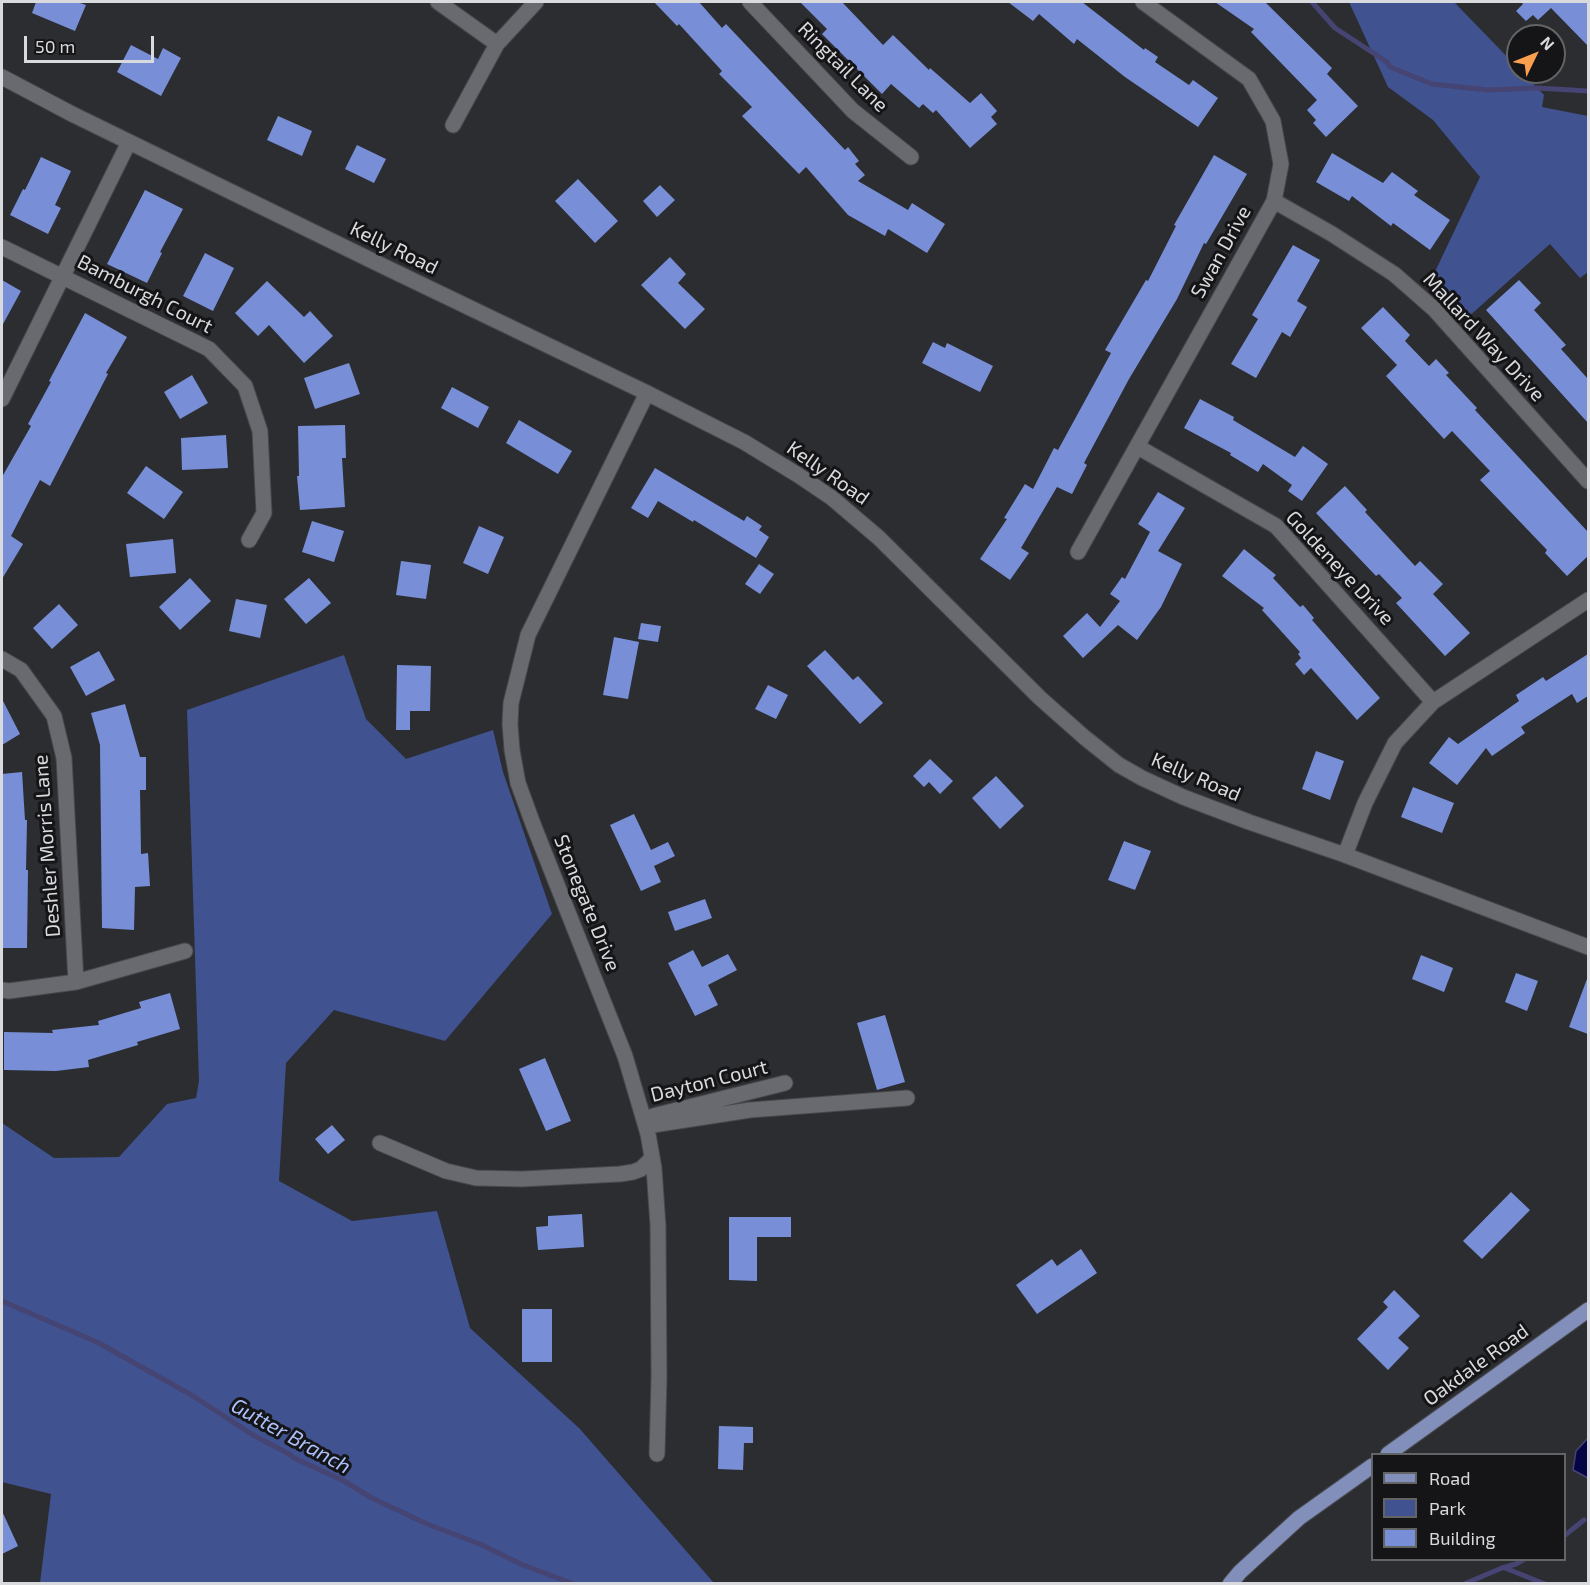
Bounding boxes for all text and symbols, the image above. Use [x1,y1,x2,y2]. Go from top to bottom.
street label: Ringtail Lane [793,17,893,117]
scale bar [27,24,158,62]
north arrow [1506,24,1566,84]
text: N [1537,32,1559,53]
text: 50 m [35,35,75,57]
street label: Swan Drive [1186,202,1256,302]
street label: Kelly Road [346,216,442,280]
street label: Bamburgh Court [73,250,217,338]
street label: Mallard Way Drive [1418,268,1550,406]
street label: Kelly Road [782,436,874,510]
street label: Goldeneye Drive [1281,506,1399,630]
street label: Kelly Road [1148,747,1244,807]
street label: Deshler Morris Lane [29,754,65,938]
street label: Stonegate Drive [549,831,625,975]
street label: Dayton Court [648,1055,770,1107]
street label: Oakdale Road [1419,1319,1533,1411]
water label: Gutter Branch [227,1393,355,1479]
legend [1371,1453,1566,1561]
text: Road [1429,1467,1470,1489]
text: Park [1429,1497,1466,1519]
text: Building [1429,1527,1496,1549]

